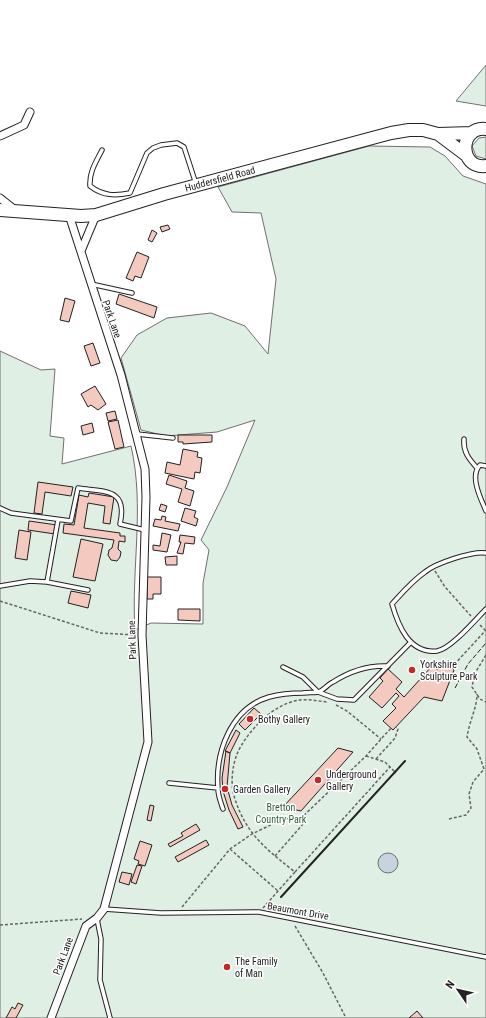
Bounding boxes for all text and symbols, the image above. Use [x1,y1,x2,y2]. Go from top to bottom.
street label: Huddersfield Road [184,164,256,194]
street label: Park Lane [100,299,124,340]
street label: Park Lane [126,620,138,660]
place label: Yorkshire Sculpture Park [420,659,478,682]
marker: Yorkshire Sculpture Park [407,665,417,675]
marker: Bothy Gallery [245,714,255,724]
place label: Bothy Gallery [258,714,310,725]
place label: Underground Gallery [326,769,377,792]
marker: Underground Gallery [313,775,323,785]
marker: Garden Gallery [220,784,230,794]
place label: Garden Gallery [233,784,291,795]
park label: Bretton Country Park [256,802,307,825]
street label: Beaumont Drive [266,900,330,922]
street label: Park Lane [51,935,75,976]
place label: The Family of Man [235,956,278,979]
marker: The Family of Man [222,962,232,972]
north arrow [438,970,478,1010]
text: N [443,978,458,991]

